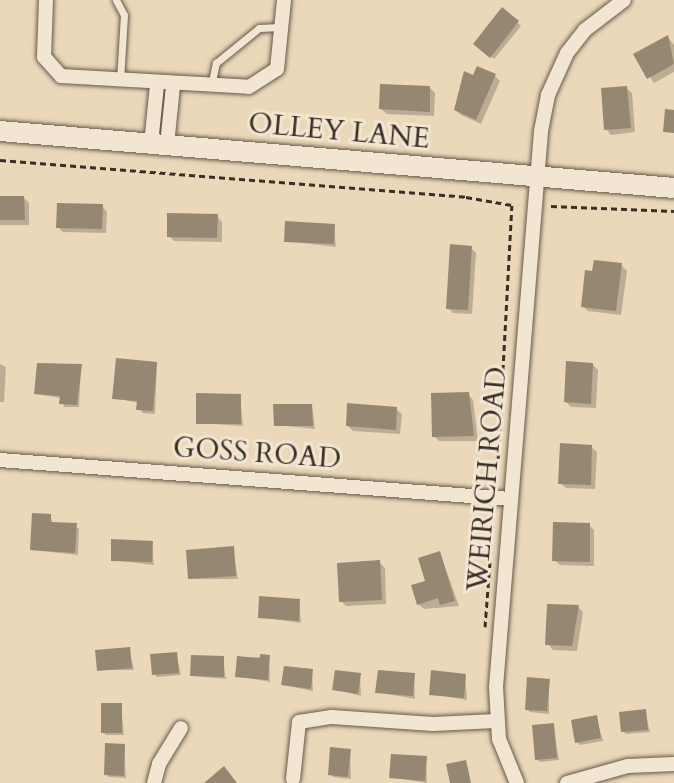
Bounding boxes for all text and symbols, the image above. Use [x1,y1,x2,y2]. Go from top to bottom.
street label: OLLEY LANE [247,106,431,156]
street label: WEIRICH ROAD [460,365,514,593]
street label: GOSS ROAD [172,430,342,476]

